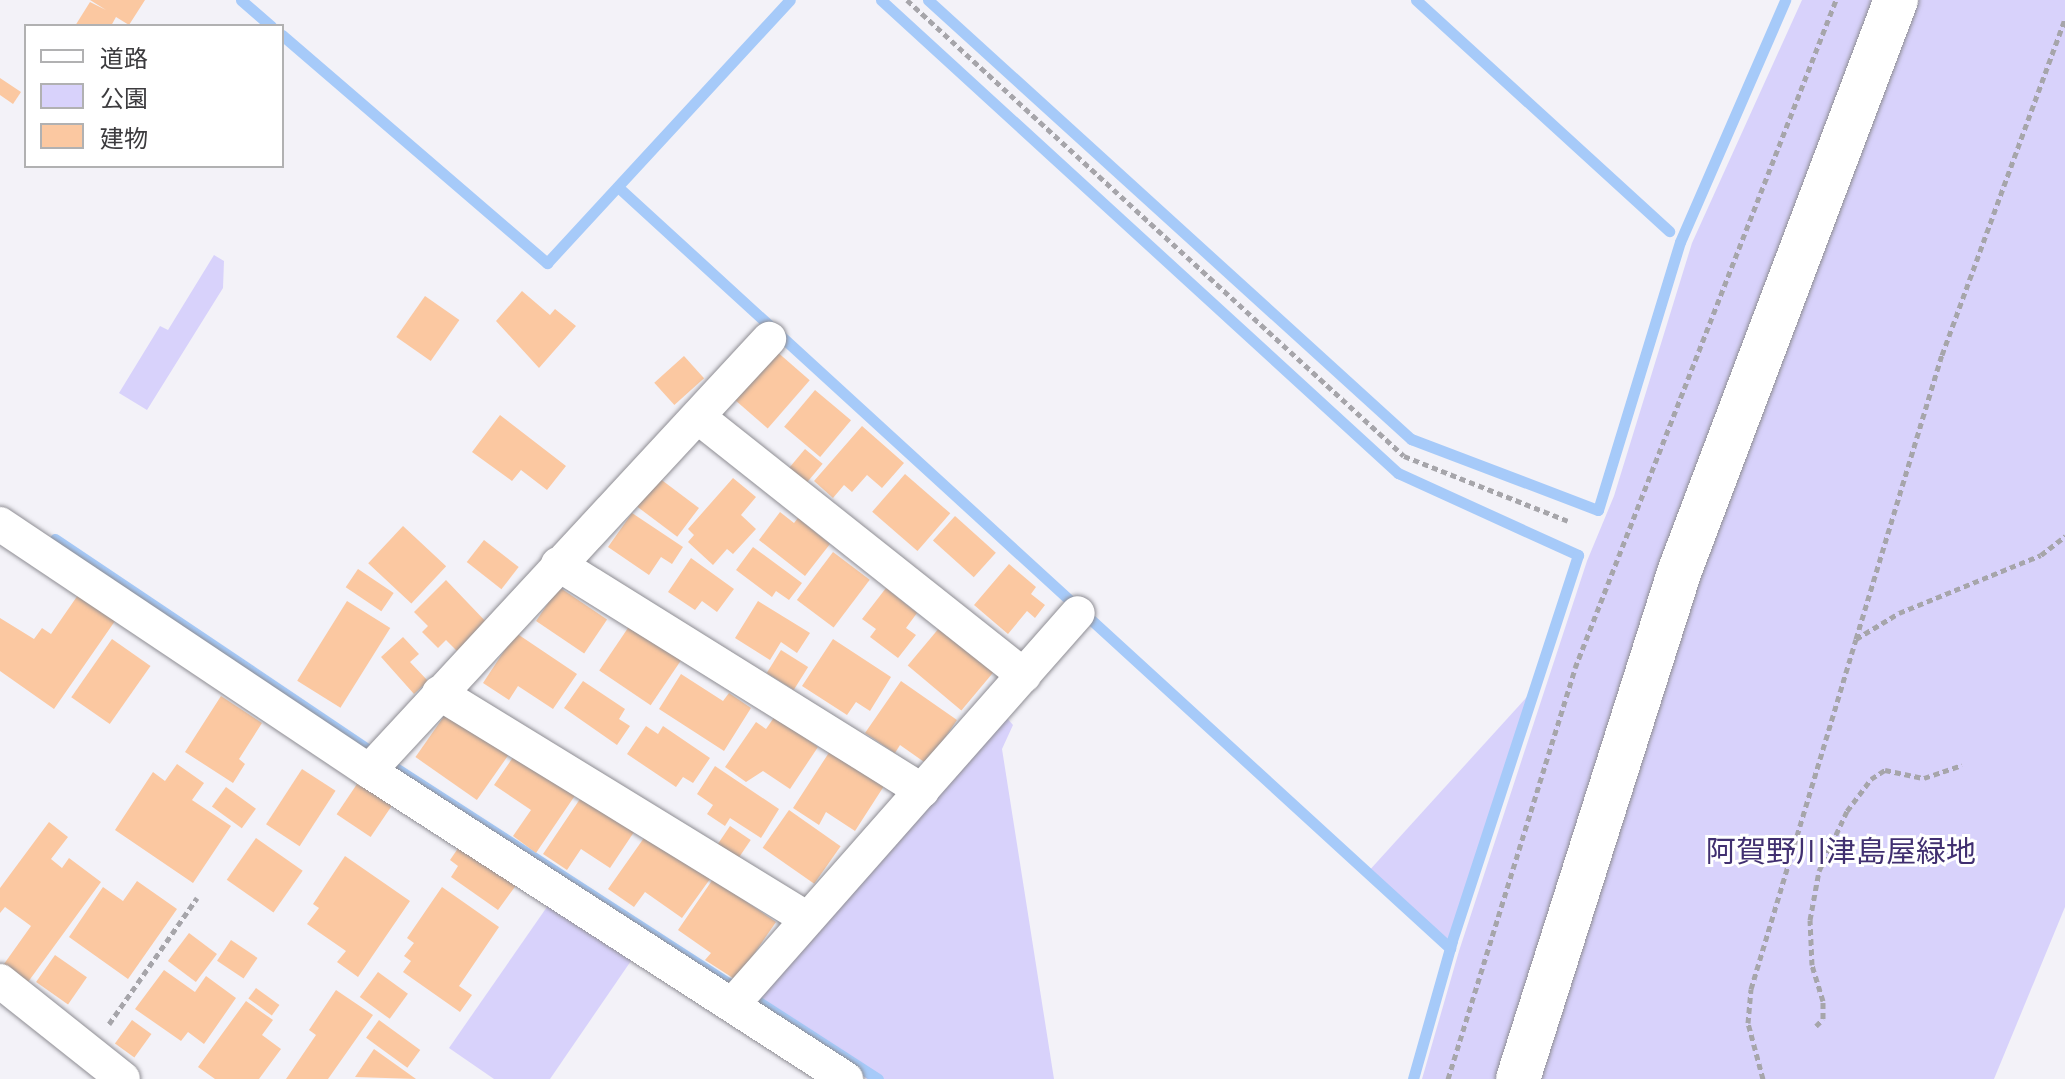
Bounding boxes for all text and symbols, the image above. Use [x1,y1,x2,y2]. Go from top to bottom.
legend [24,24,284,168]
text: 道路 [100,44,148,73]
text: 公園 [100,84,148,113]
text: 建物 [100,124,148,153]
park label: 阿賀野川津島屋緑地 [1706,834,1976,870]

